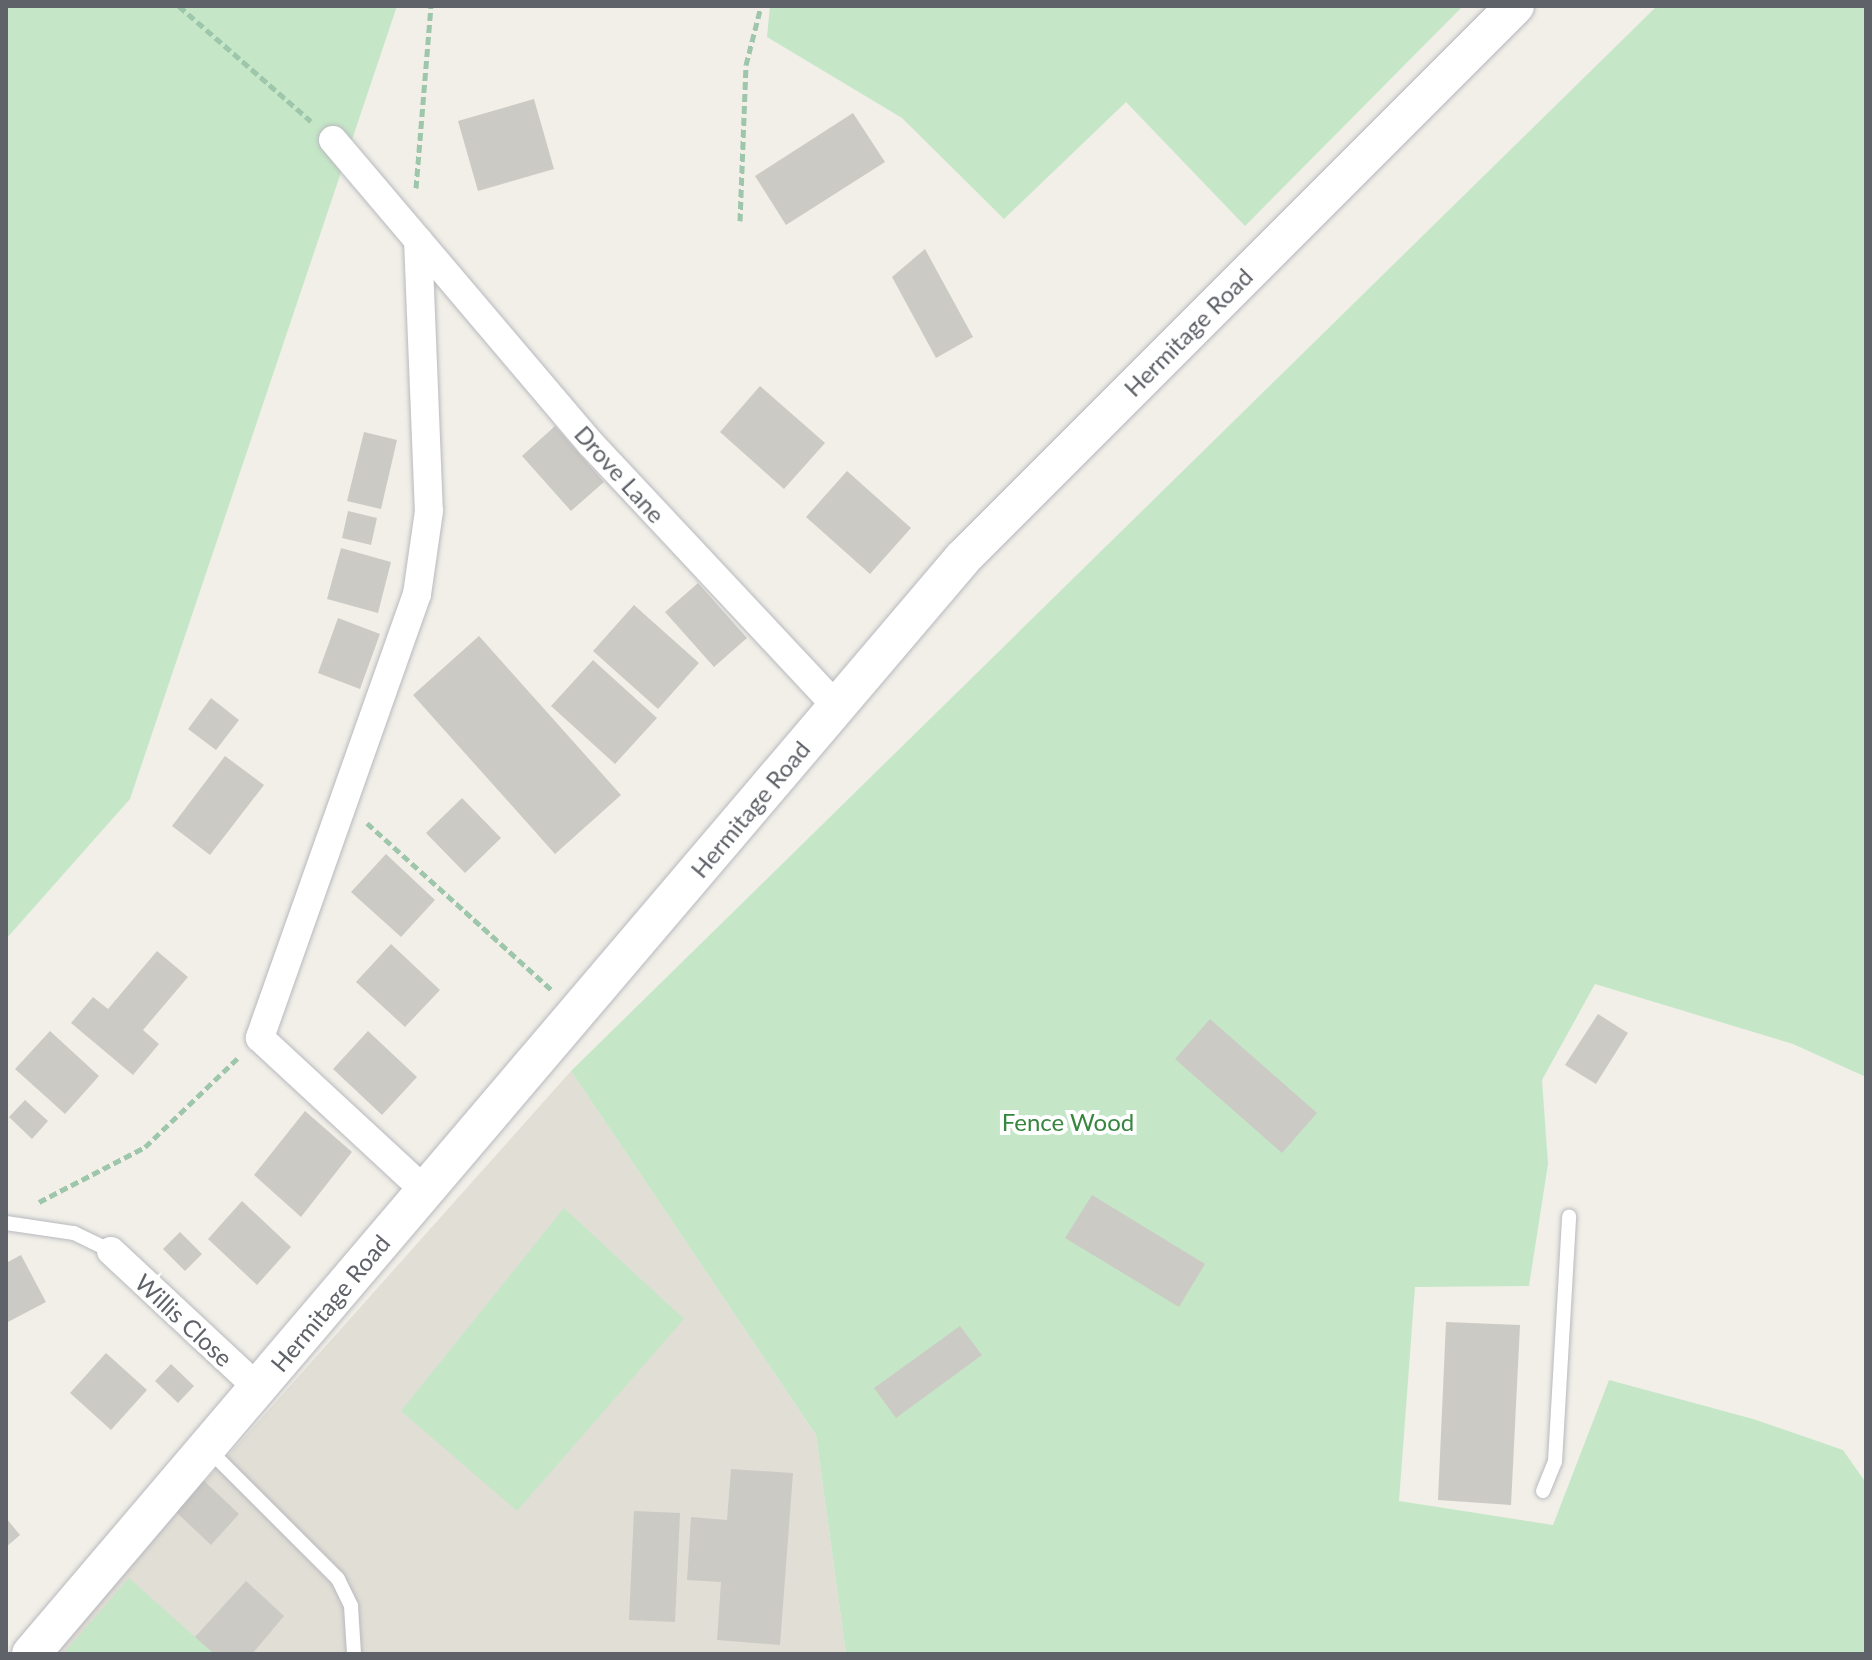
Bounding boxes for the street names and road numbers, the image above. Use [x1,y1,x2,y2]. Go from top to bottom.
street label: Hermitage Road [1118,262,1258,402]
street label: Drove Lane [569,420,671,528]
street label: Hermitage Road [684,735,816,883]
street label: Hermitage Road [264,1229,396,1377]
street label: Willis Close [129,1268,239,1372]

